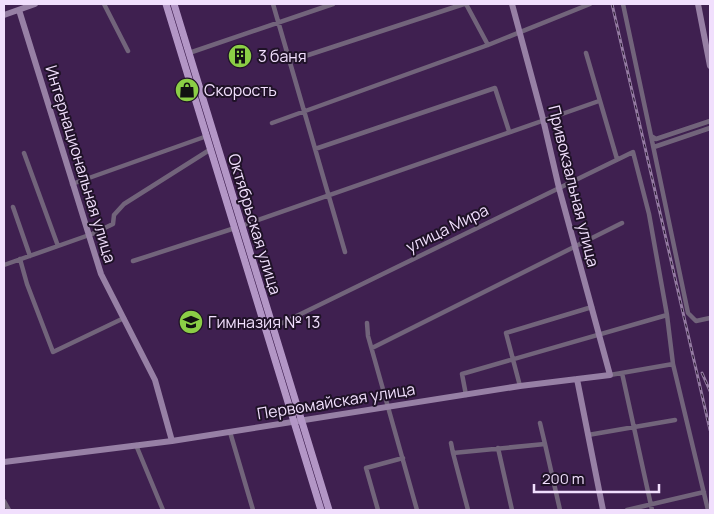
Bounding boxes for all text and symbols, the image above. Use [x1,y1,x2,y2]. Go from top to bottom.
building icon: 3 баня [227,43,253,69]
place label: 3 баня [258,45,307,67]
street label: Интернациональная улица [40,62,122,266]
shop icon: Скорость [174,77,200,103]
place label: Скорость [204,79,277,101]
street label: Привокзальная улица [543,103,605,269]
street label: Октябрьская улица [223,151,287,297]
street label: улица Мира [402,199,492,257]
school or university icon: Гимназия № 13 [178,309,204,335]
place label: Гимназия № 13 [208,311,320,333]
street label: Первомайская улица [255,378,417,424]
scale bar [534,462,659,494]
text: 200 m [542,468,585,489]

